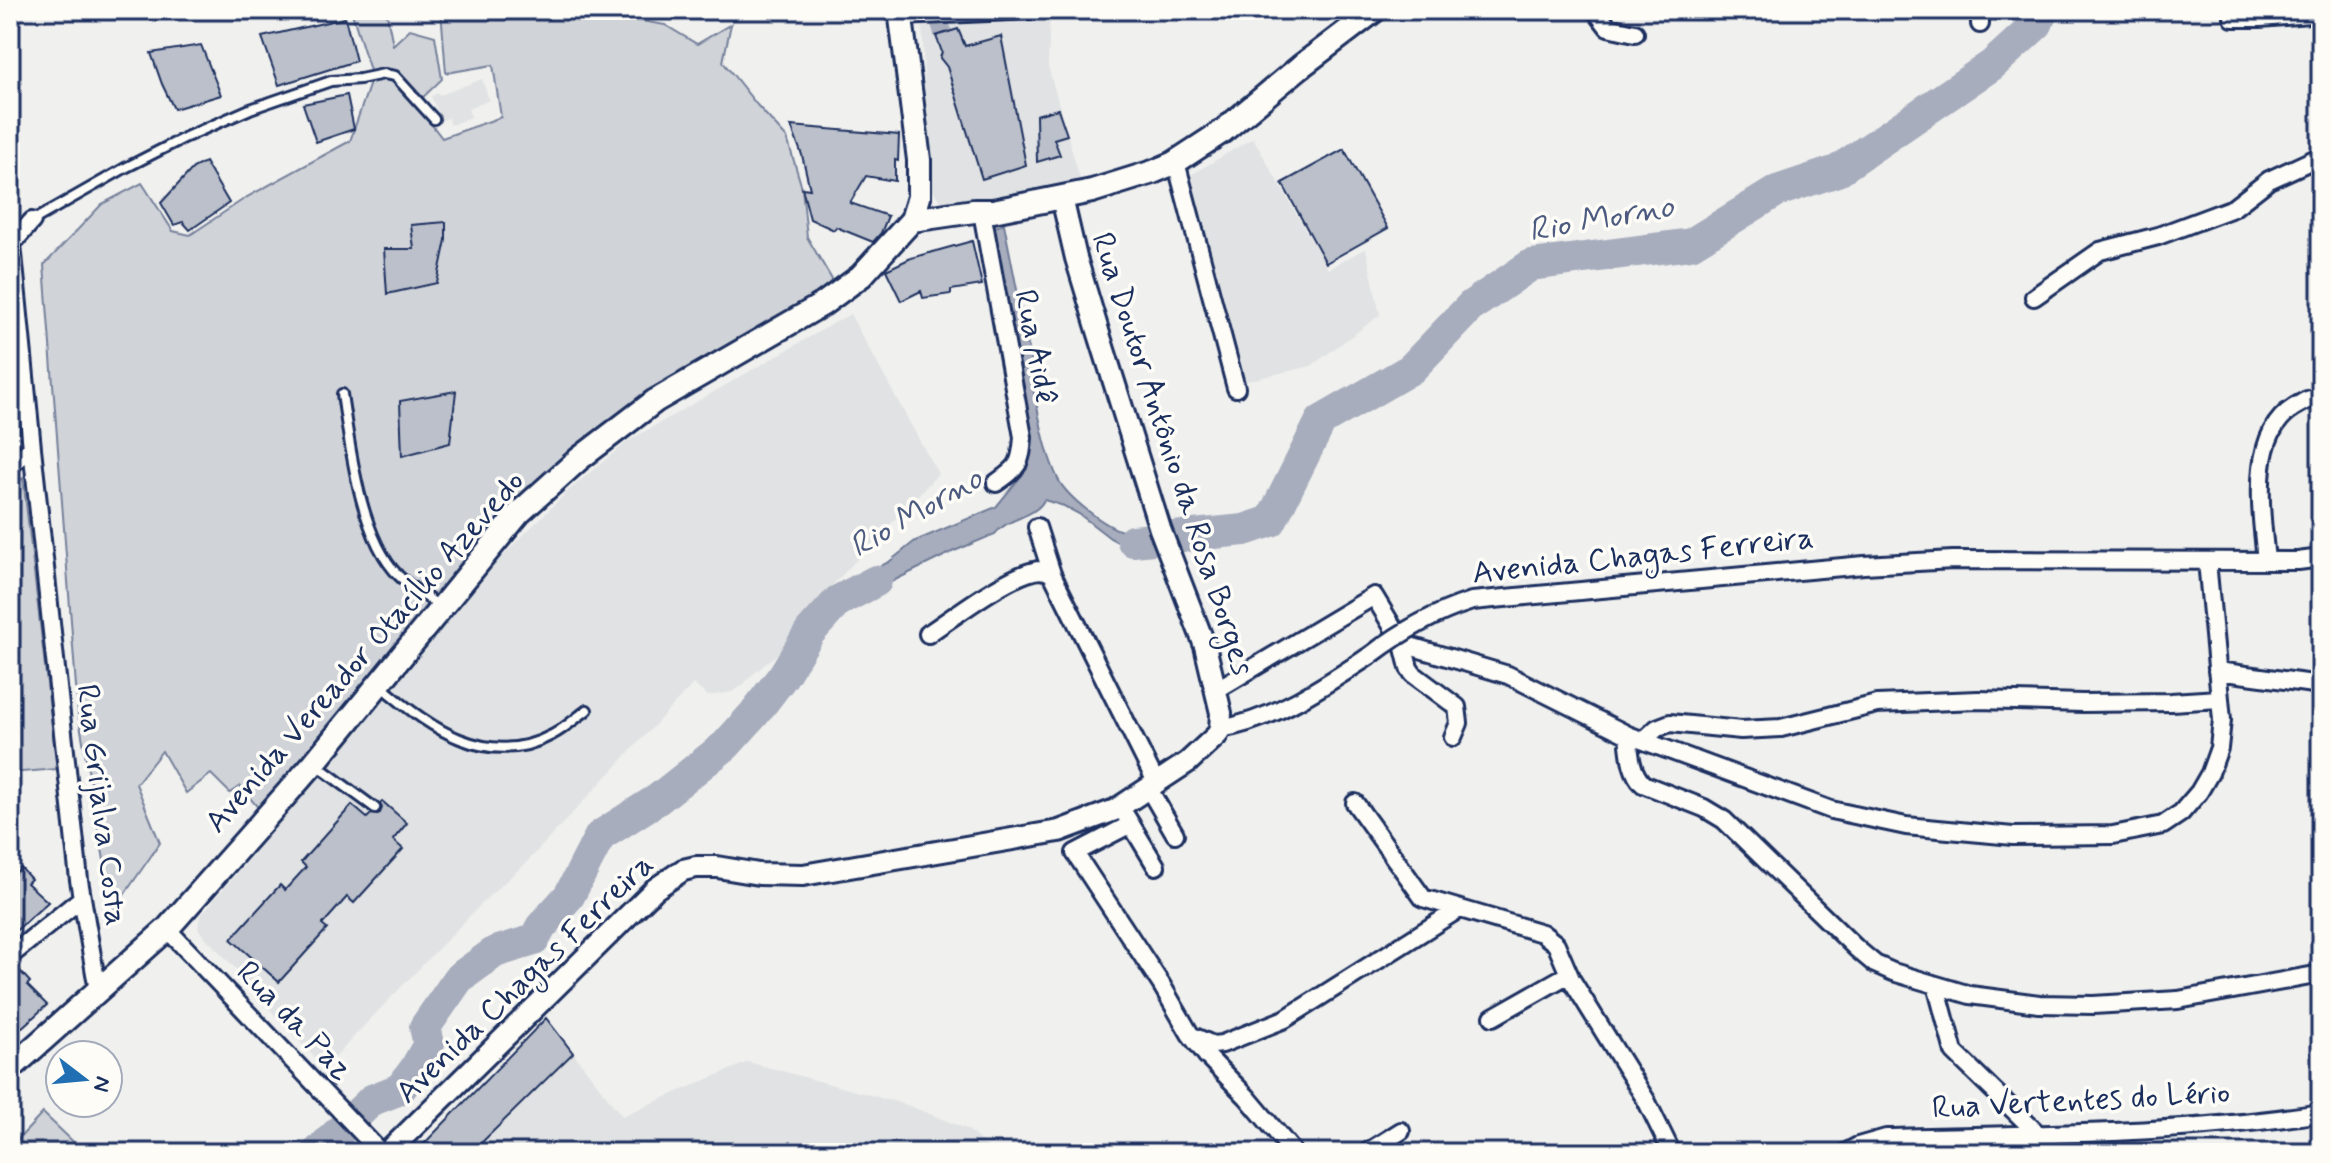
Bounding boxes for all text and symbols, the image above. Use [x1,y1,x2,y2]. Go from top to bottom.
water label: Rio Morno [1525,184,1679,254]
street label: Rua Doutor Antônio da Rosa Borges [1079,227,1264,681]
street label: Rua Aidê [1003,286,1067,408]
water label: Rio Morno [841,456,992,569]
street label: Avenida Vereador Otacílio Azevedo [196,462,534,842]
street label: Avenida Chagas Ferreira [1470,517,1816,597]
street label: Rua Grijalva Costa [65,682,137,928]
street label: Avenida Chagas Ferreira [387,845,664,1115]
street label: Rua da Paz [226,952,362,1090]
north arrow [44,1039,124,1119]
street label: Rua Vertentes do Lério [1931,1072,2231,1130]
text: N [86,1073,117,1095]

